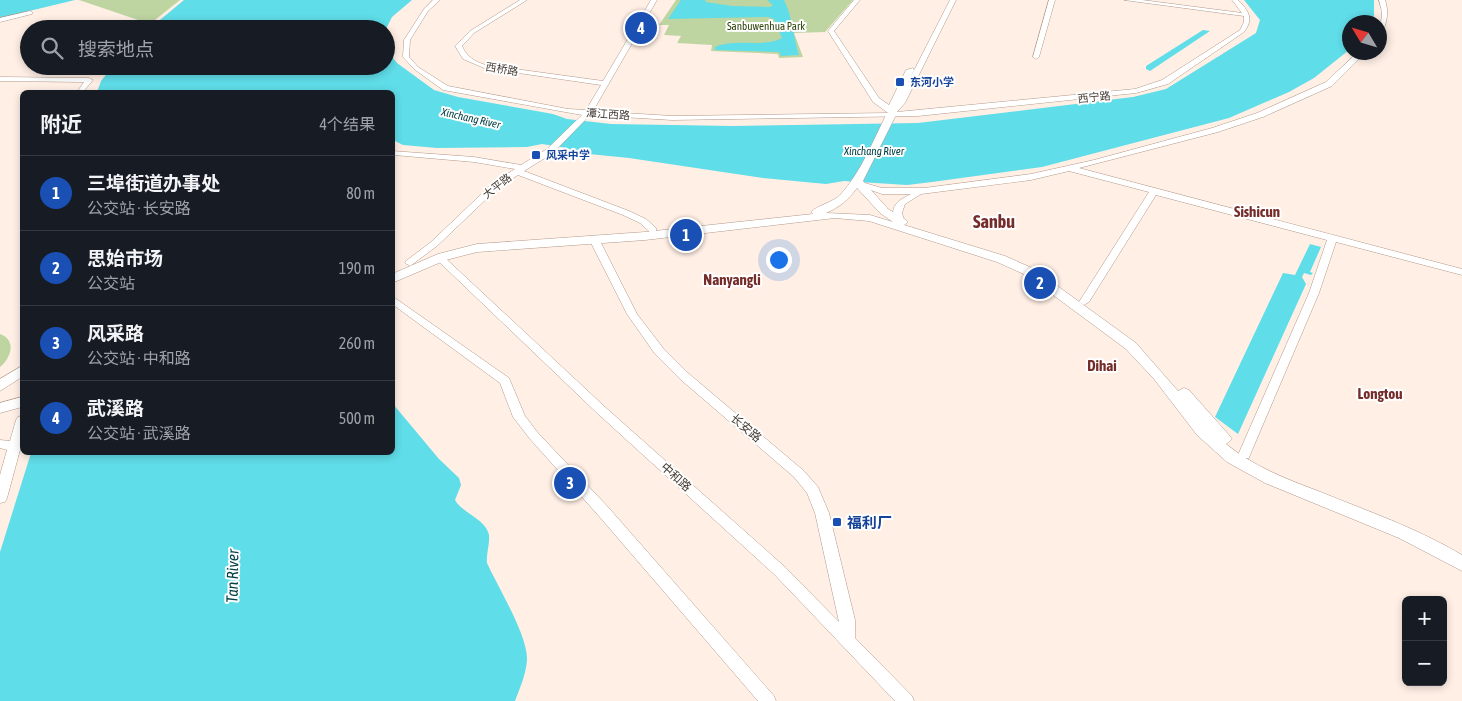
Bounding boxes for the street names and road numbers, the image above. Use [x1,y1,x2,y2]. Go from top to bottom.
street label: 西桥路 [485,60,519,78]
street label: 西宁路 [1077,89,1111,105]
street label: 潭江西路 [586,106,630,122]
street label: 大平路 [480,171,514,201]
street label: 长安路 [728,411,764,445]
street label: 中和路 [658,460,694,494]

